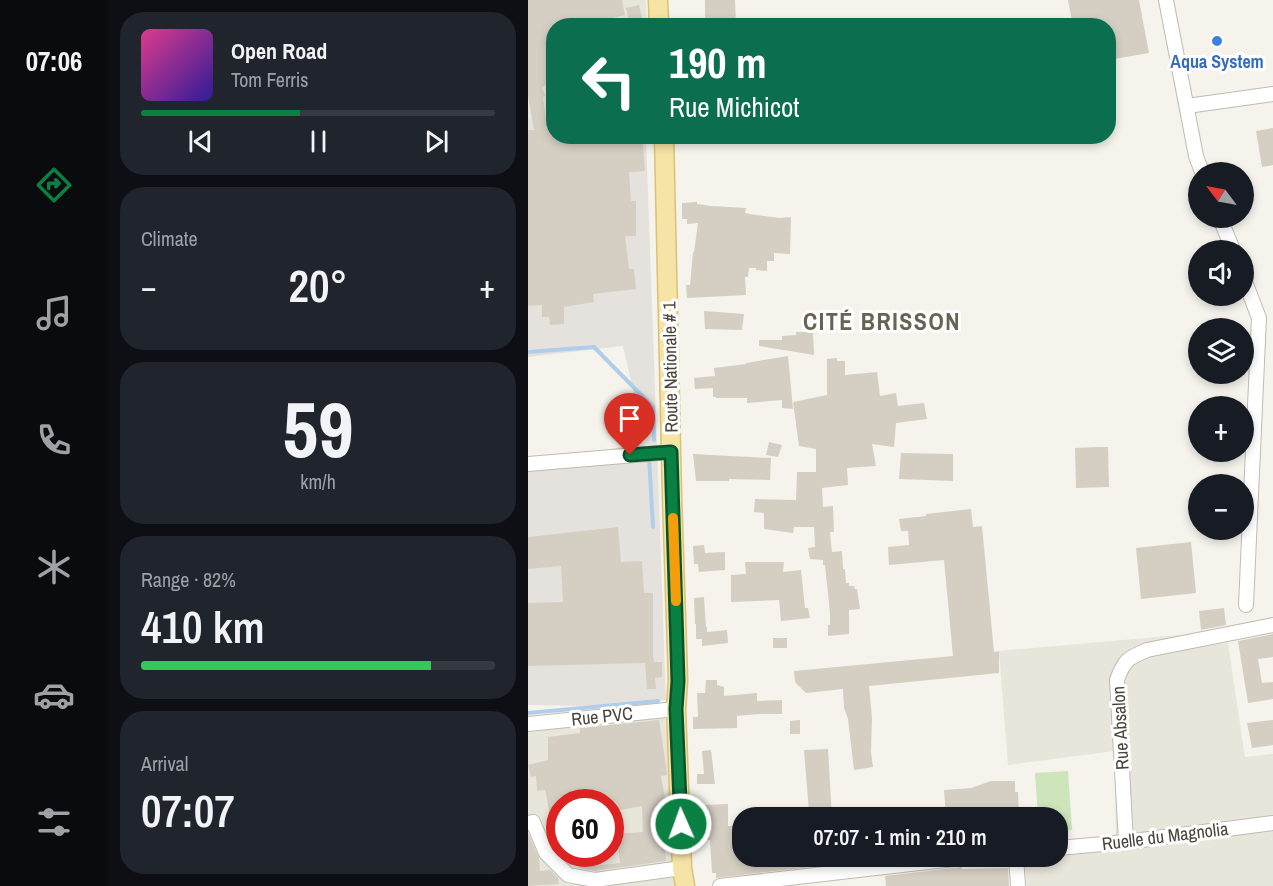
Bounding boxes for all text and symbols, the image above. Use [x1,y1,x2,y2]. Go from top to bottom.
marker: Aqua System [1210,34,1224,48]
text: 190 m [669,35,767,91]
text: Open Road [231,36,327,66]
icon: left [570,42,648,120]
text: 07:06 [26,43,82,79]
place label: Aqua System [1170,49,1264,74]
text: Tom Ferris [231,66,309,93]
text: Rue Michicot [669,89,799,125]
icon: previous [184,125,217,158]
icon: pause [302,125,335,158]
icon: next [420,125,453,158]
north arrow [1188,162,1254,228]
map controls [1188,162,1254,540]
icon: directions [33,164,75,206]
text: Climate [141,225,198,252]
button: sound [1188,240,1254,306]
text: 20° [288,255,348,316]
text: − [141,264,157,308]
text: + [479,264,495,308]
icon: music [33,292,75,334]
street label: Route Nationale # 1 [656,300,684,433]
district label: CITÉ BRISSON [803,305,961,337]
button: layers [1188,318,1254,384]
text: 59 [282,376,354,481]
pin [604,393,655,455]
button: + [1188,396,1254,462]
icon: arrive [613,402,646,435]
icon: phone [33,419,75,461]
text: km/h [300,468,336,495]
button: − [1188,474,1254,540]
icon: climate [33,546,75,588]
text: Range · 82% [141,566,236,593]
text: 410 km [141,596,265,657]
icon: car [33,674,75,716]
street label: Rue Absalon [1105,686,1135,770]
street label: Rue PVC [570,700,634,732]
text: Arrival [141,750,188,777]
text: 07:07 [141,780,235,841]
speed limit sign: 60 [546,789,624,867]
position arrow [649,792,713,856]
icon: filters [33,801,75,843]
street label: Ruelle du Magnolia [1100,816,1230,856]
text: 07:07 · 1 min · 210 m [813,822,987,852]

